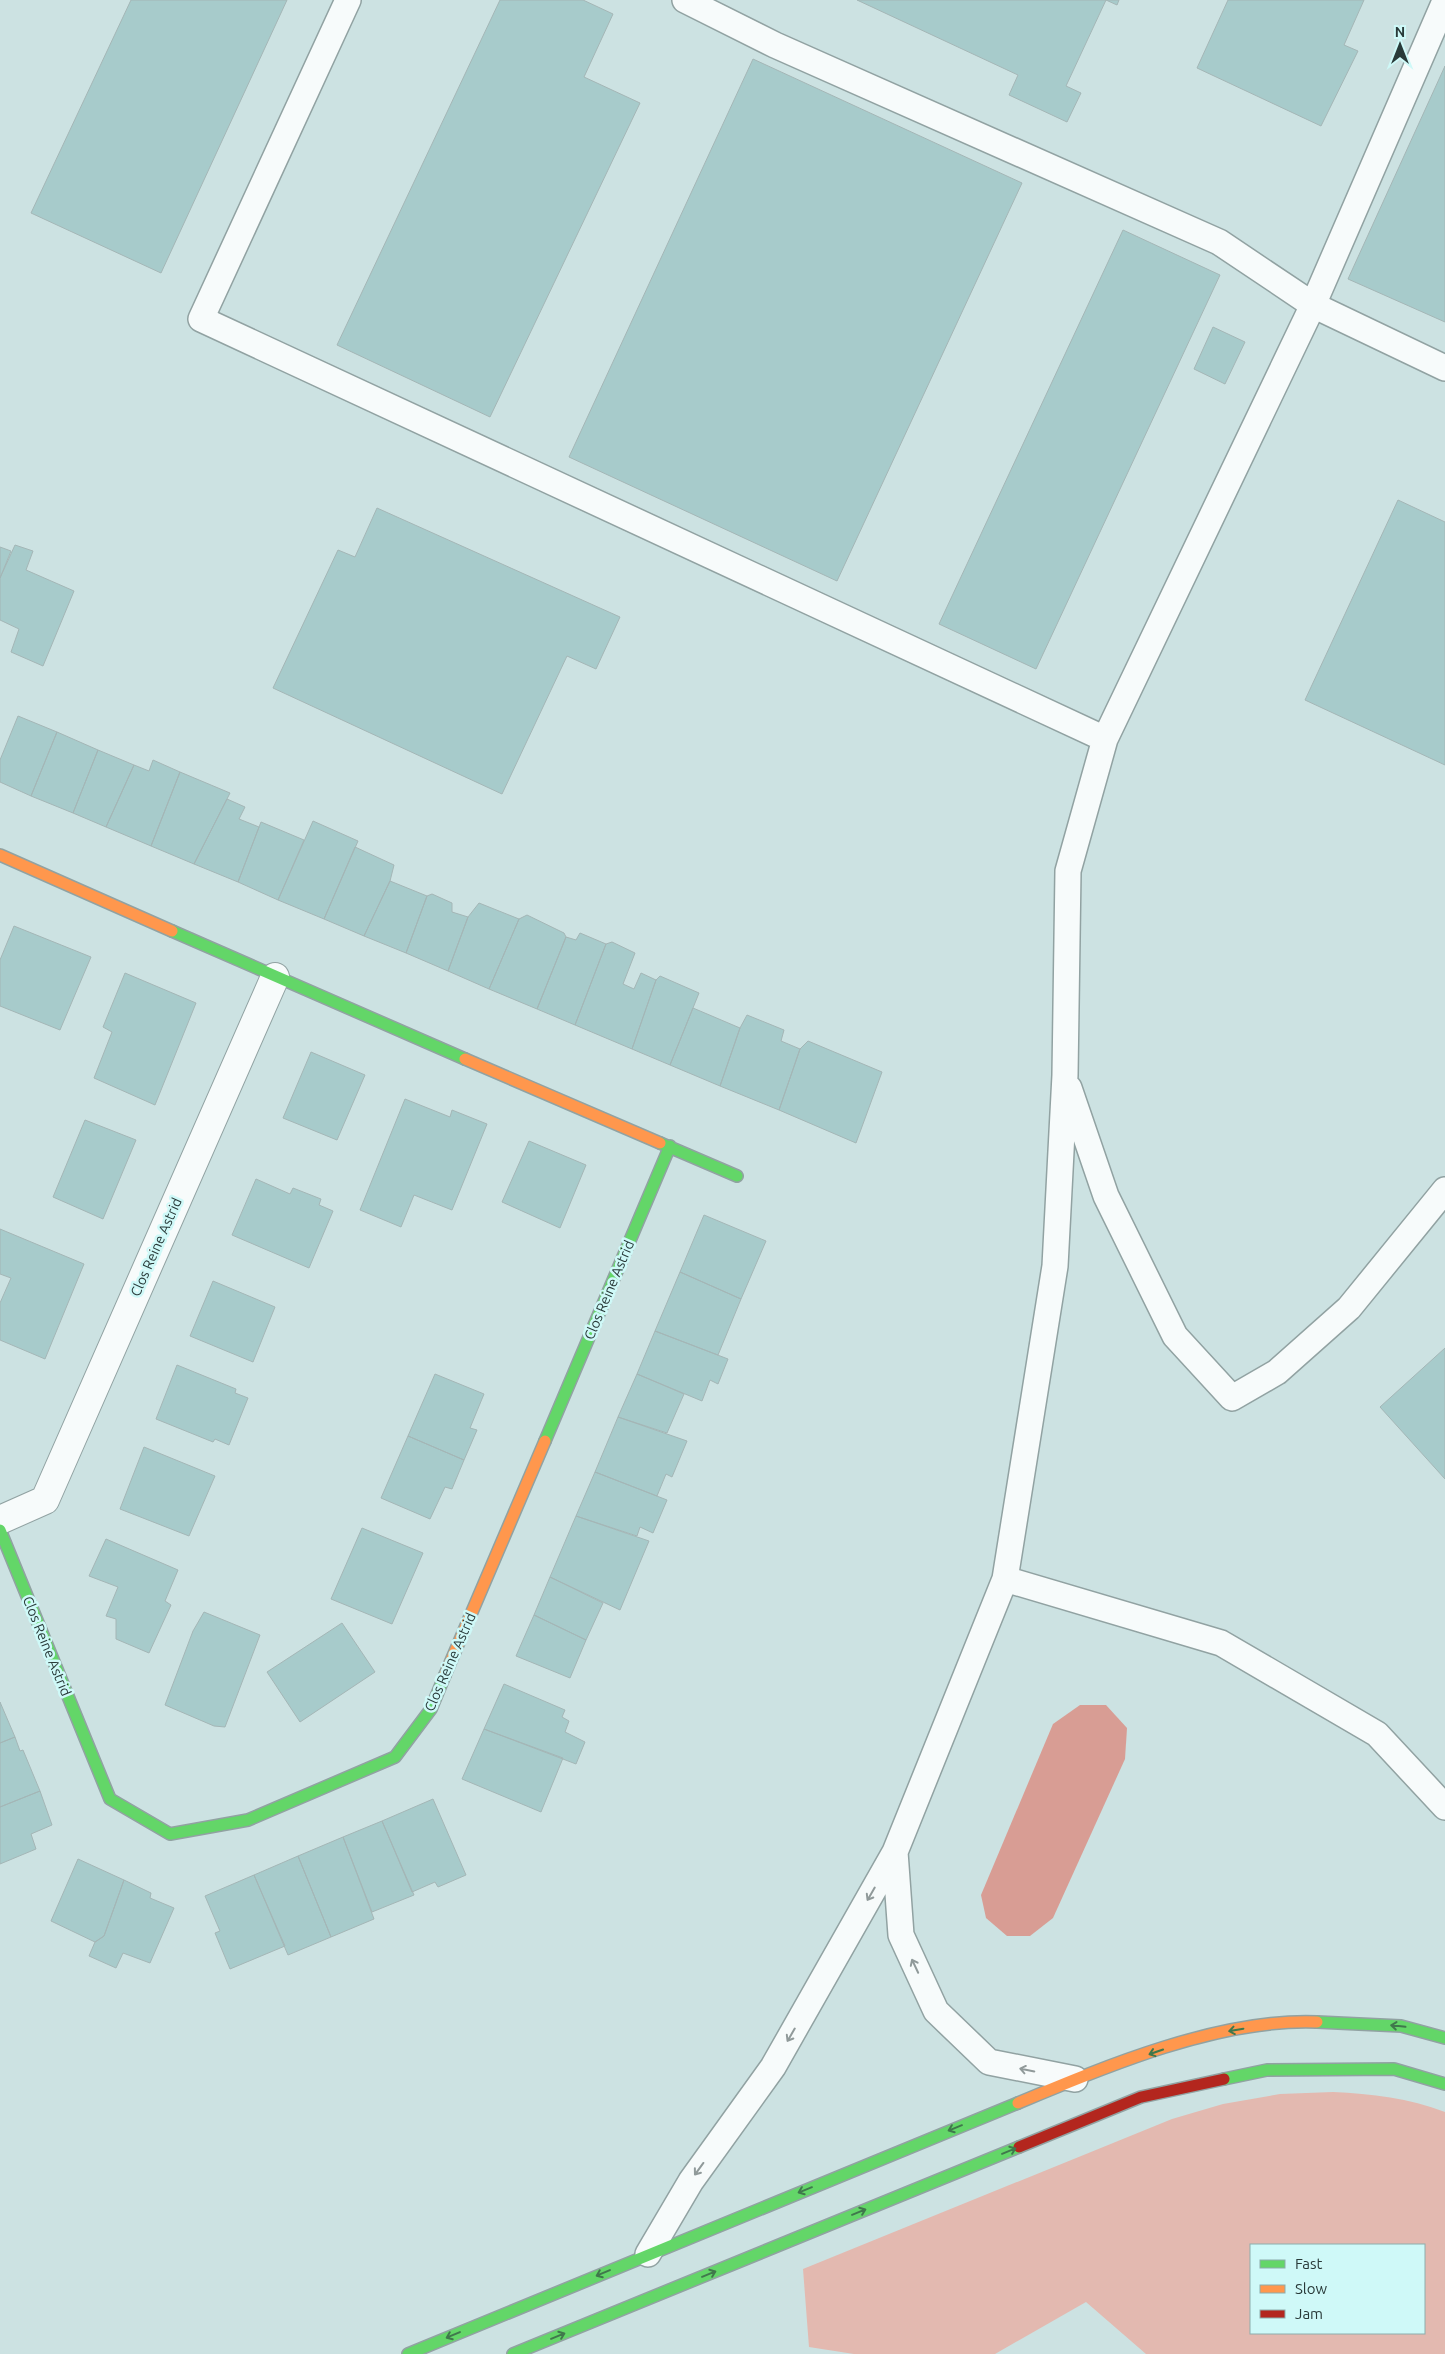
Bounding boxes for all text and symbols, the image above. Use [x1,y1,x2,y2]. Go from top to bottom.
north arrow [1375,20,1425,70]
text: N [1395,24,1405,40]
street label: Clos Reine Astrid [127,1195,185,1299]
street label: Clos Reine Astrid [581,1238,637,1342]
street label: Clos Reine Astrid [20,1594,74,1698]
street label: Clos Reine Astrid [421,1610,479,1714]
one-way arrow [866,1887,876,1902]
one-way arrow [910,1959,920,1974]
one-way arrow [1390,2021,1406,2031]
one-way arrow [1229,2026,1245,2035]
one-way arrow [785,2028,795,2042]
one-way arrow [1148,2048,1164,2057]
one-way arrow [1020,2065,1036,2074]
one-way arrow [948,2124,963,2134]
one-way arrow [1001,2145,1016,2155]
one-way arrow [694,2162,704,2176]
one-way arrow [797,2186,813,2195]
one-way arrow [851,2207,866,2217]
legend [1250,2244,1425,2334]
text: Fast [1295,2255,1323,2272]
one-way arrow [596,2268,611,2278]
one-way arrow [701,2269,716,2278]
text: Slow [1295,2280,1328,2297]
text: Jam [1295,2305,1323,2322]
one-way arrow [550,2330,565,2340]
one-way arrow [446,2331,461,2340]

